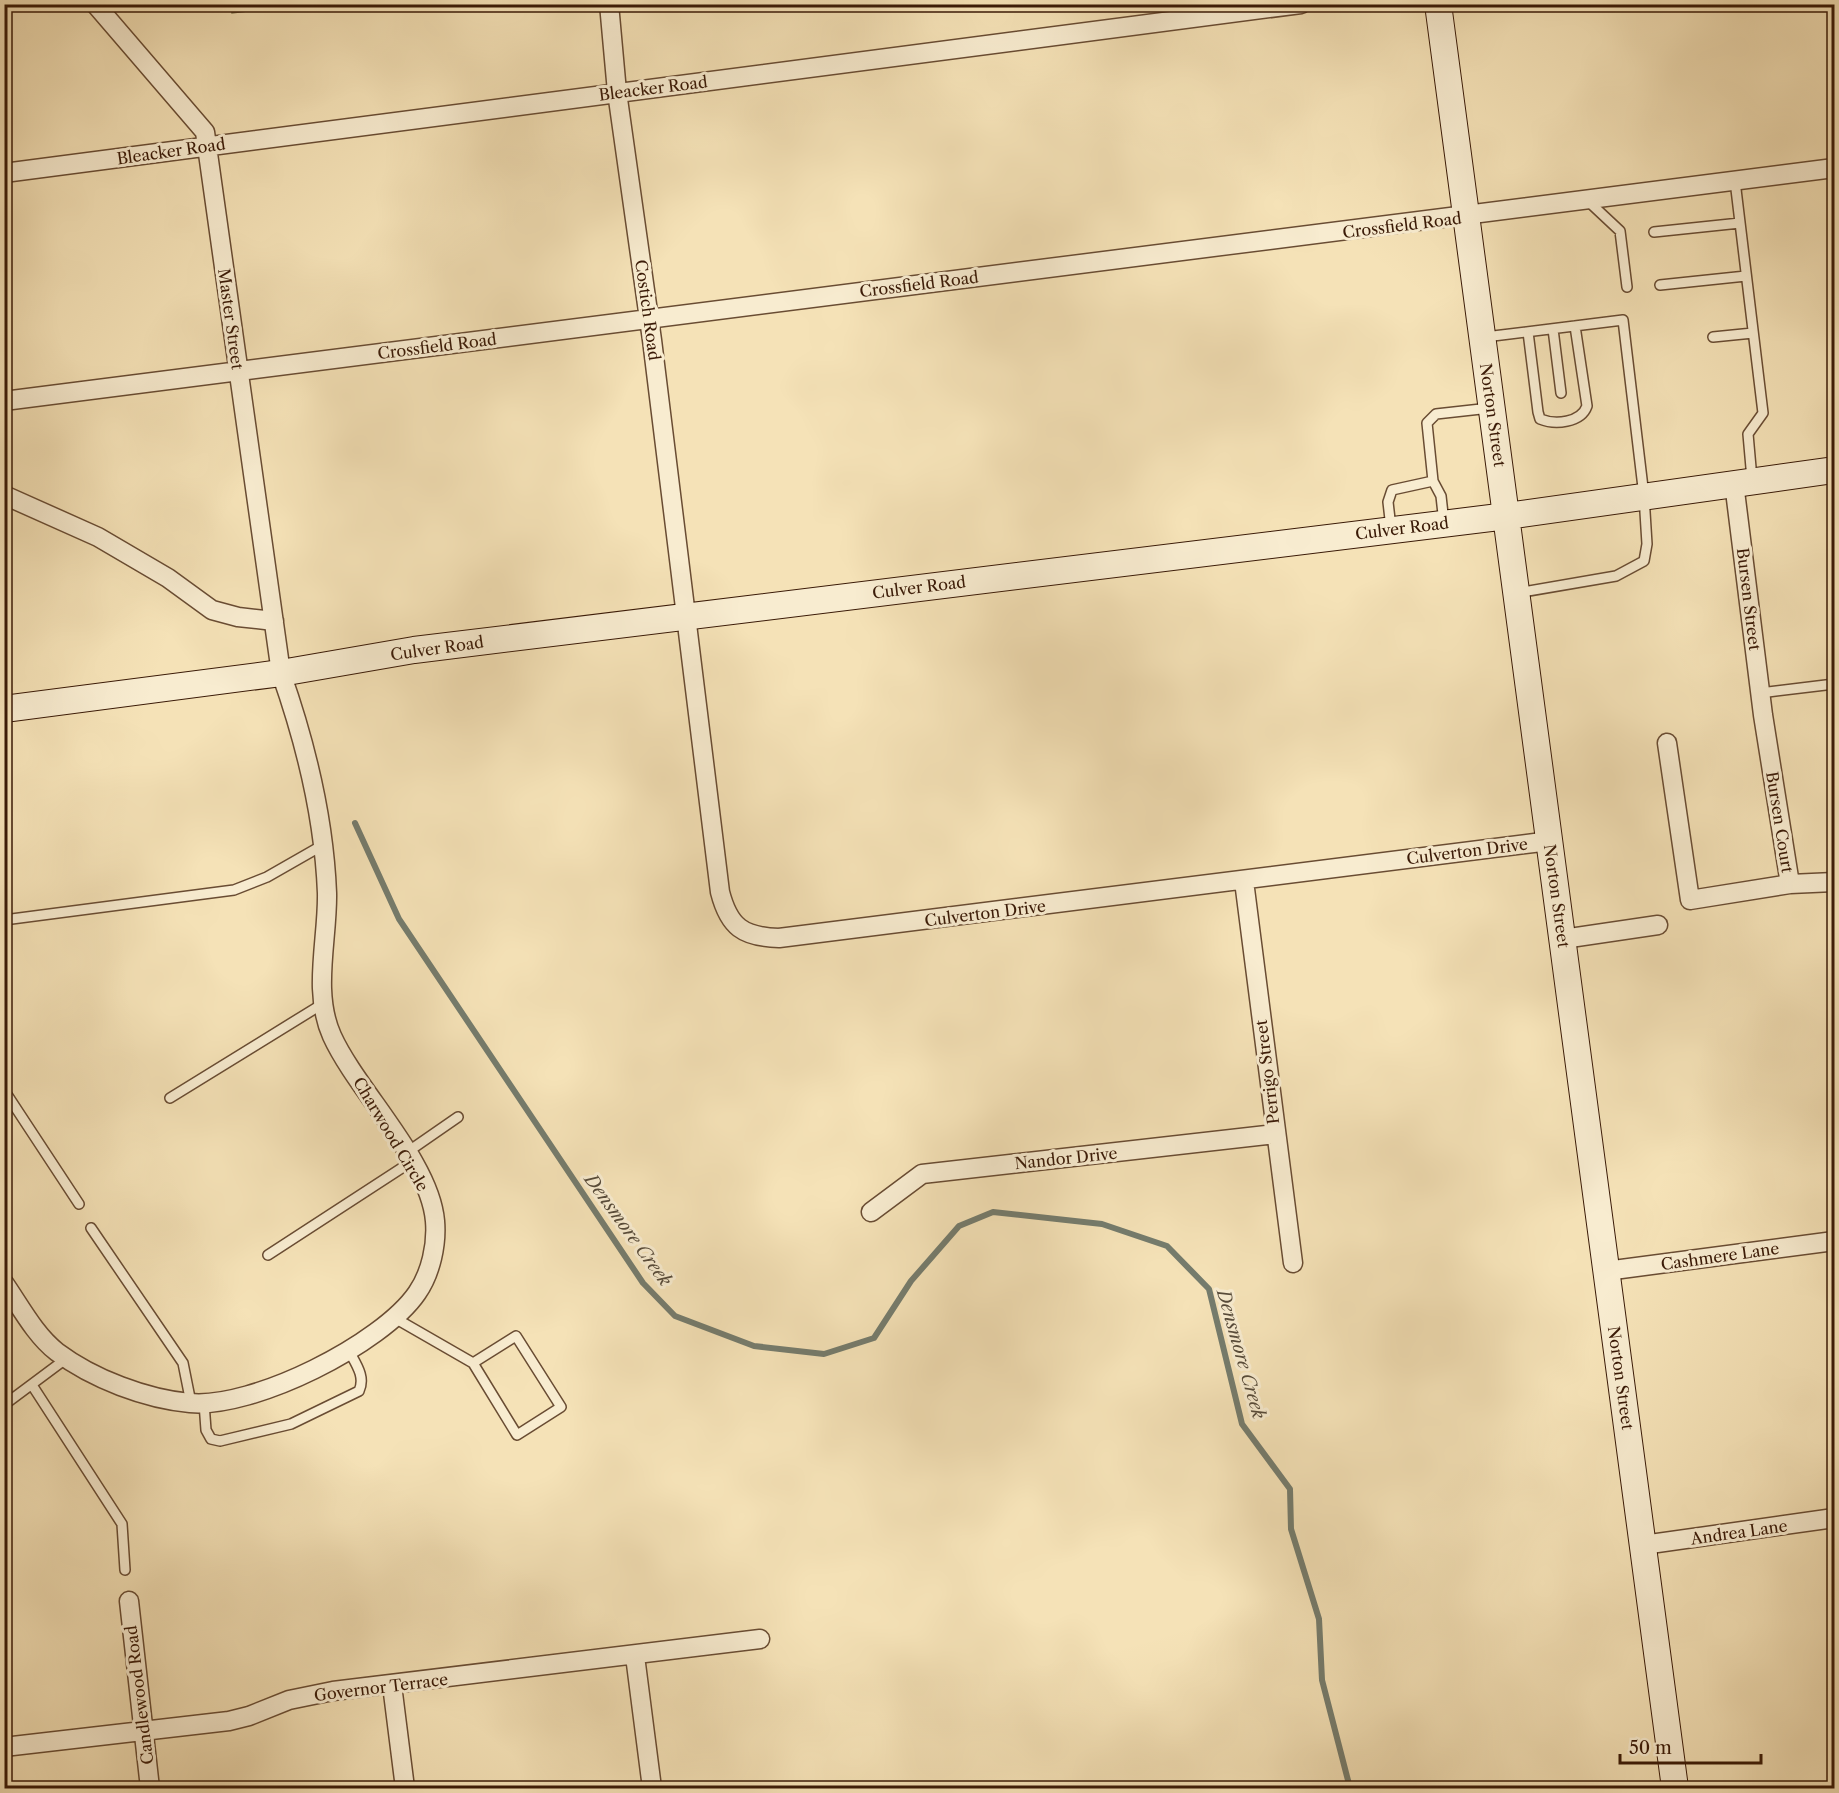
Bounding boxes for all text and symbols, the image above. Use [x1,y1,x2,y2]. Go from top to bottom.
street label: Bleacker Road [597,71,709,105]
street label: Bleacker Road [115,133,227,169]
street label: Crossfield Road [1341,208,1463,242]
street label: Costich Road [631,258,665,362]
street label: Master Street [214,267,248,371]
street label: Crossfield Road [858,267,980,301]
street label: Crossfield Road [376,329,498,363]
street label: Norton Street [1476,362,1510,468]
street label: Culver Road [1354,512,1450,544]
street label: Bursen Street [1733,547,1765,652]
street label: Culver Road [871,571,967,603]
street label: Culver Road [389,632,485,664]
street label: Bursen Court [1762,770,1798,874]
street label: Culverton Drive [1405,834,1529,868]
street label: Norton Street [1540,843,1574,949]
street label: Culverton Drive [923,896,1047,930]
street label: Perrigo Street [1251,1018,1283,1125]
street label: Charwood Circle [349,1073,433,1195]
street label: Nandor Drive [1014,1143,1118,1173]
water label: Densmore Creek [579,1168,677,1291]
street label: Cashmere Lane [1660,1238,1780,1274]
water label: Densmore Creek [1211,1285,1270,1422]
street label: Norton Street [1604,1325,1638,1431]
street label: Andrea Lane [1688,1515,1789,1549]
street label: Candlewood Road [121,1624,157,1766]
street label: Governor Terrace [313,1669,449,1705]
scale bar [1620,1727,1761,1765]
text: 50 m [1629,1737,1672,1759]

